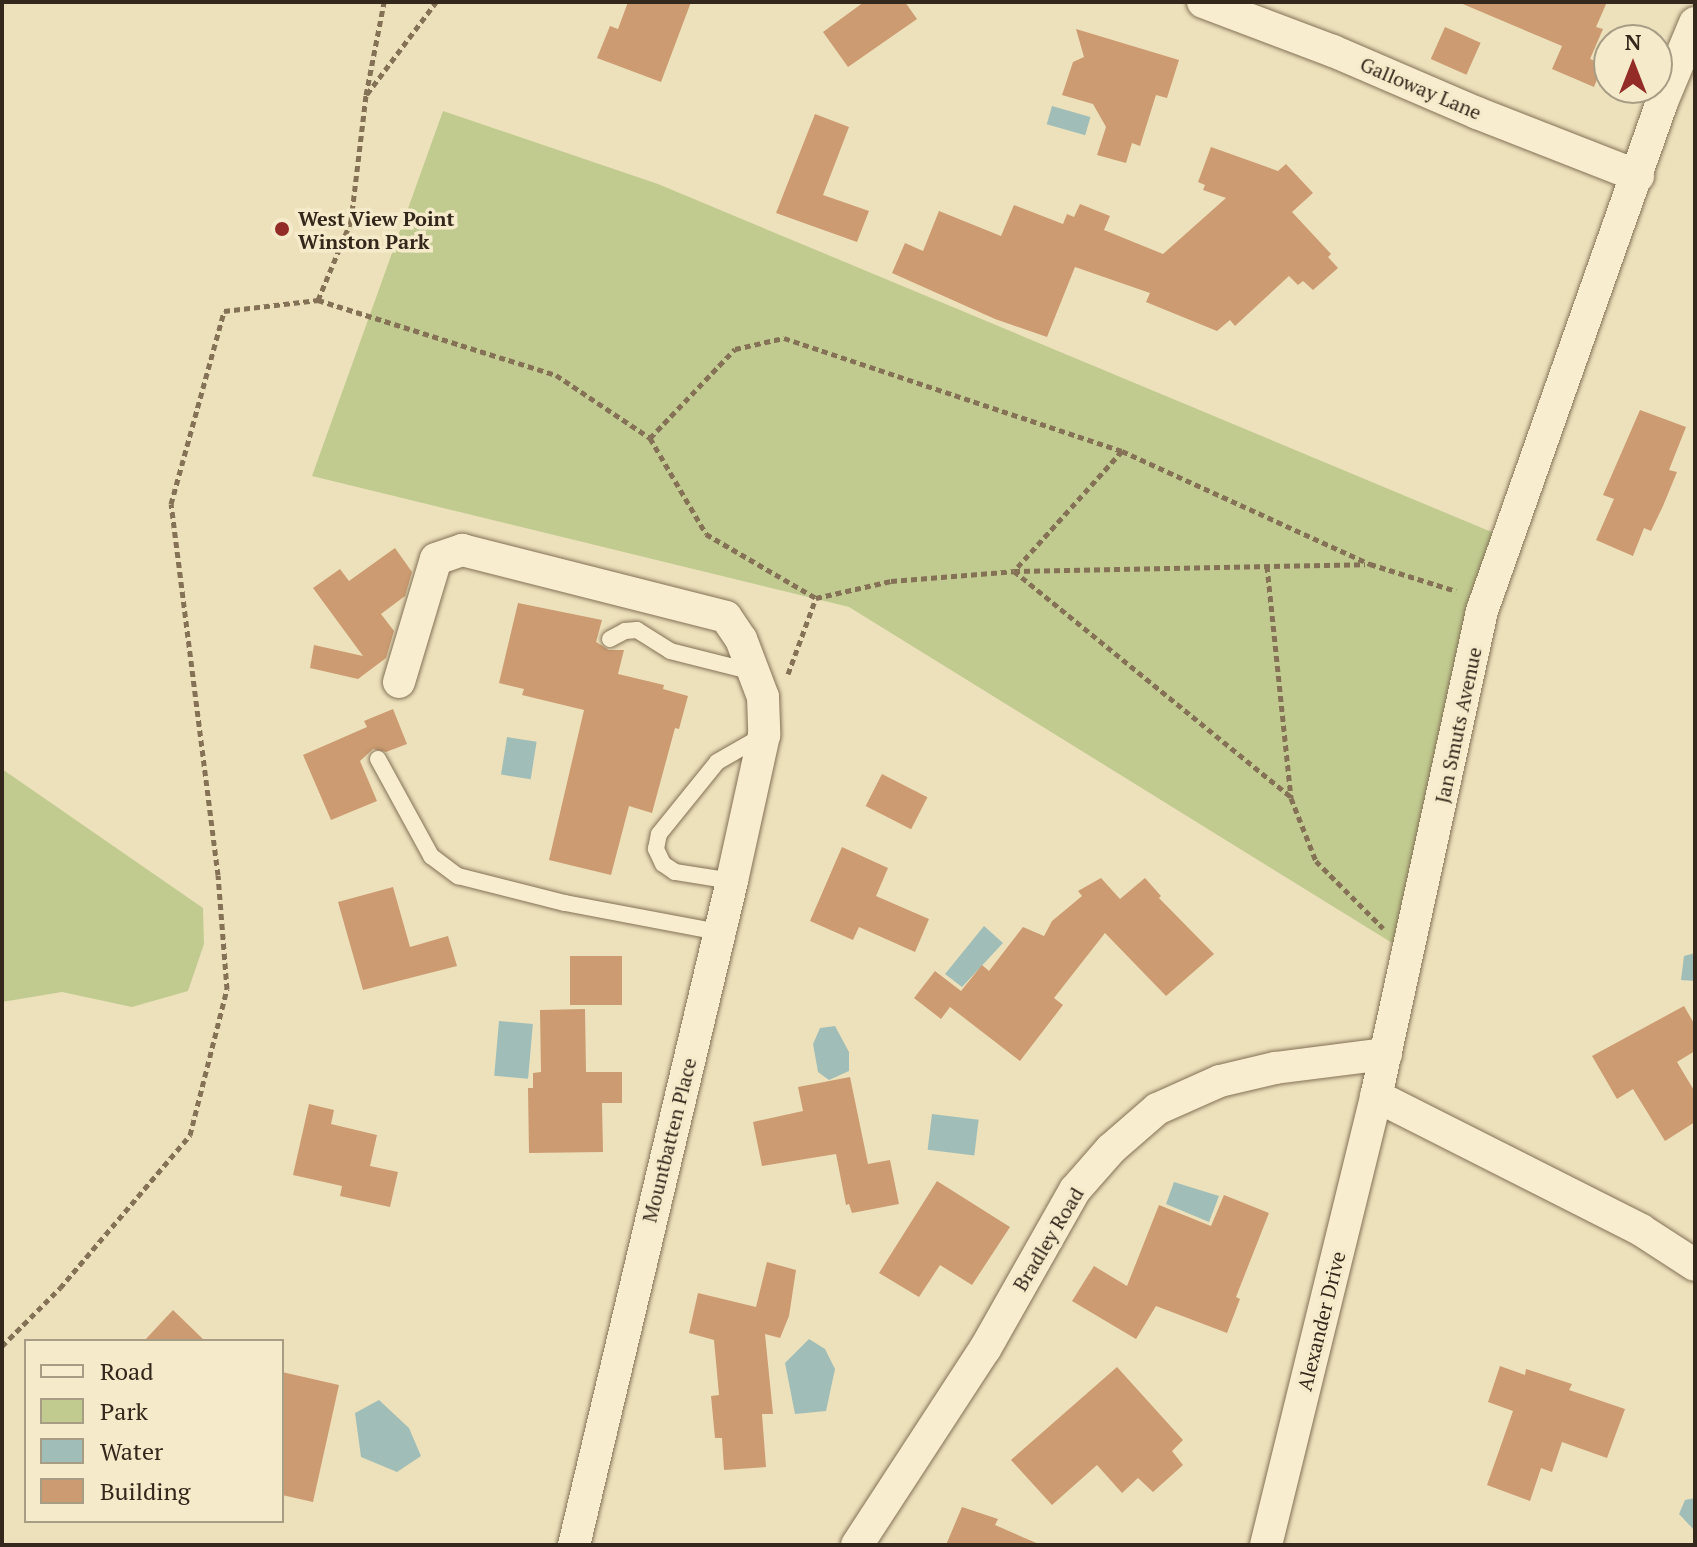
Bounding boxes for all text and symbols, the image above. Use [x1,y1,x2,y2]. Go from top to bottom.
north arrow [1593,24,1673,104]
text: N [1625,27,1641,56]
street label: Galloway Lane [1357,52,1485,124]
place label: West View Point Winston Park [298,206,455,253]
marker: West View Point Winston Park [273,220,291,238]
street label: Jan Smuts Avenue [1430,644,1486,806]
street label: Mountbatten Place [637,1055,701,1225]
street label: Bradley Road [1008,1183,1088,1295]
street label: Alexander Drive [1292,1249,1350,1393]
legend [24,1339,284,1523]
text: Road [100,1355,154,1387]
text: Park [100,1395,148,1427]
text: Water [100,1435,163,1467]
text: Building [100,1475,190,1507]

